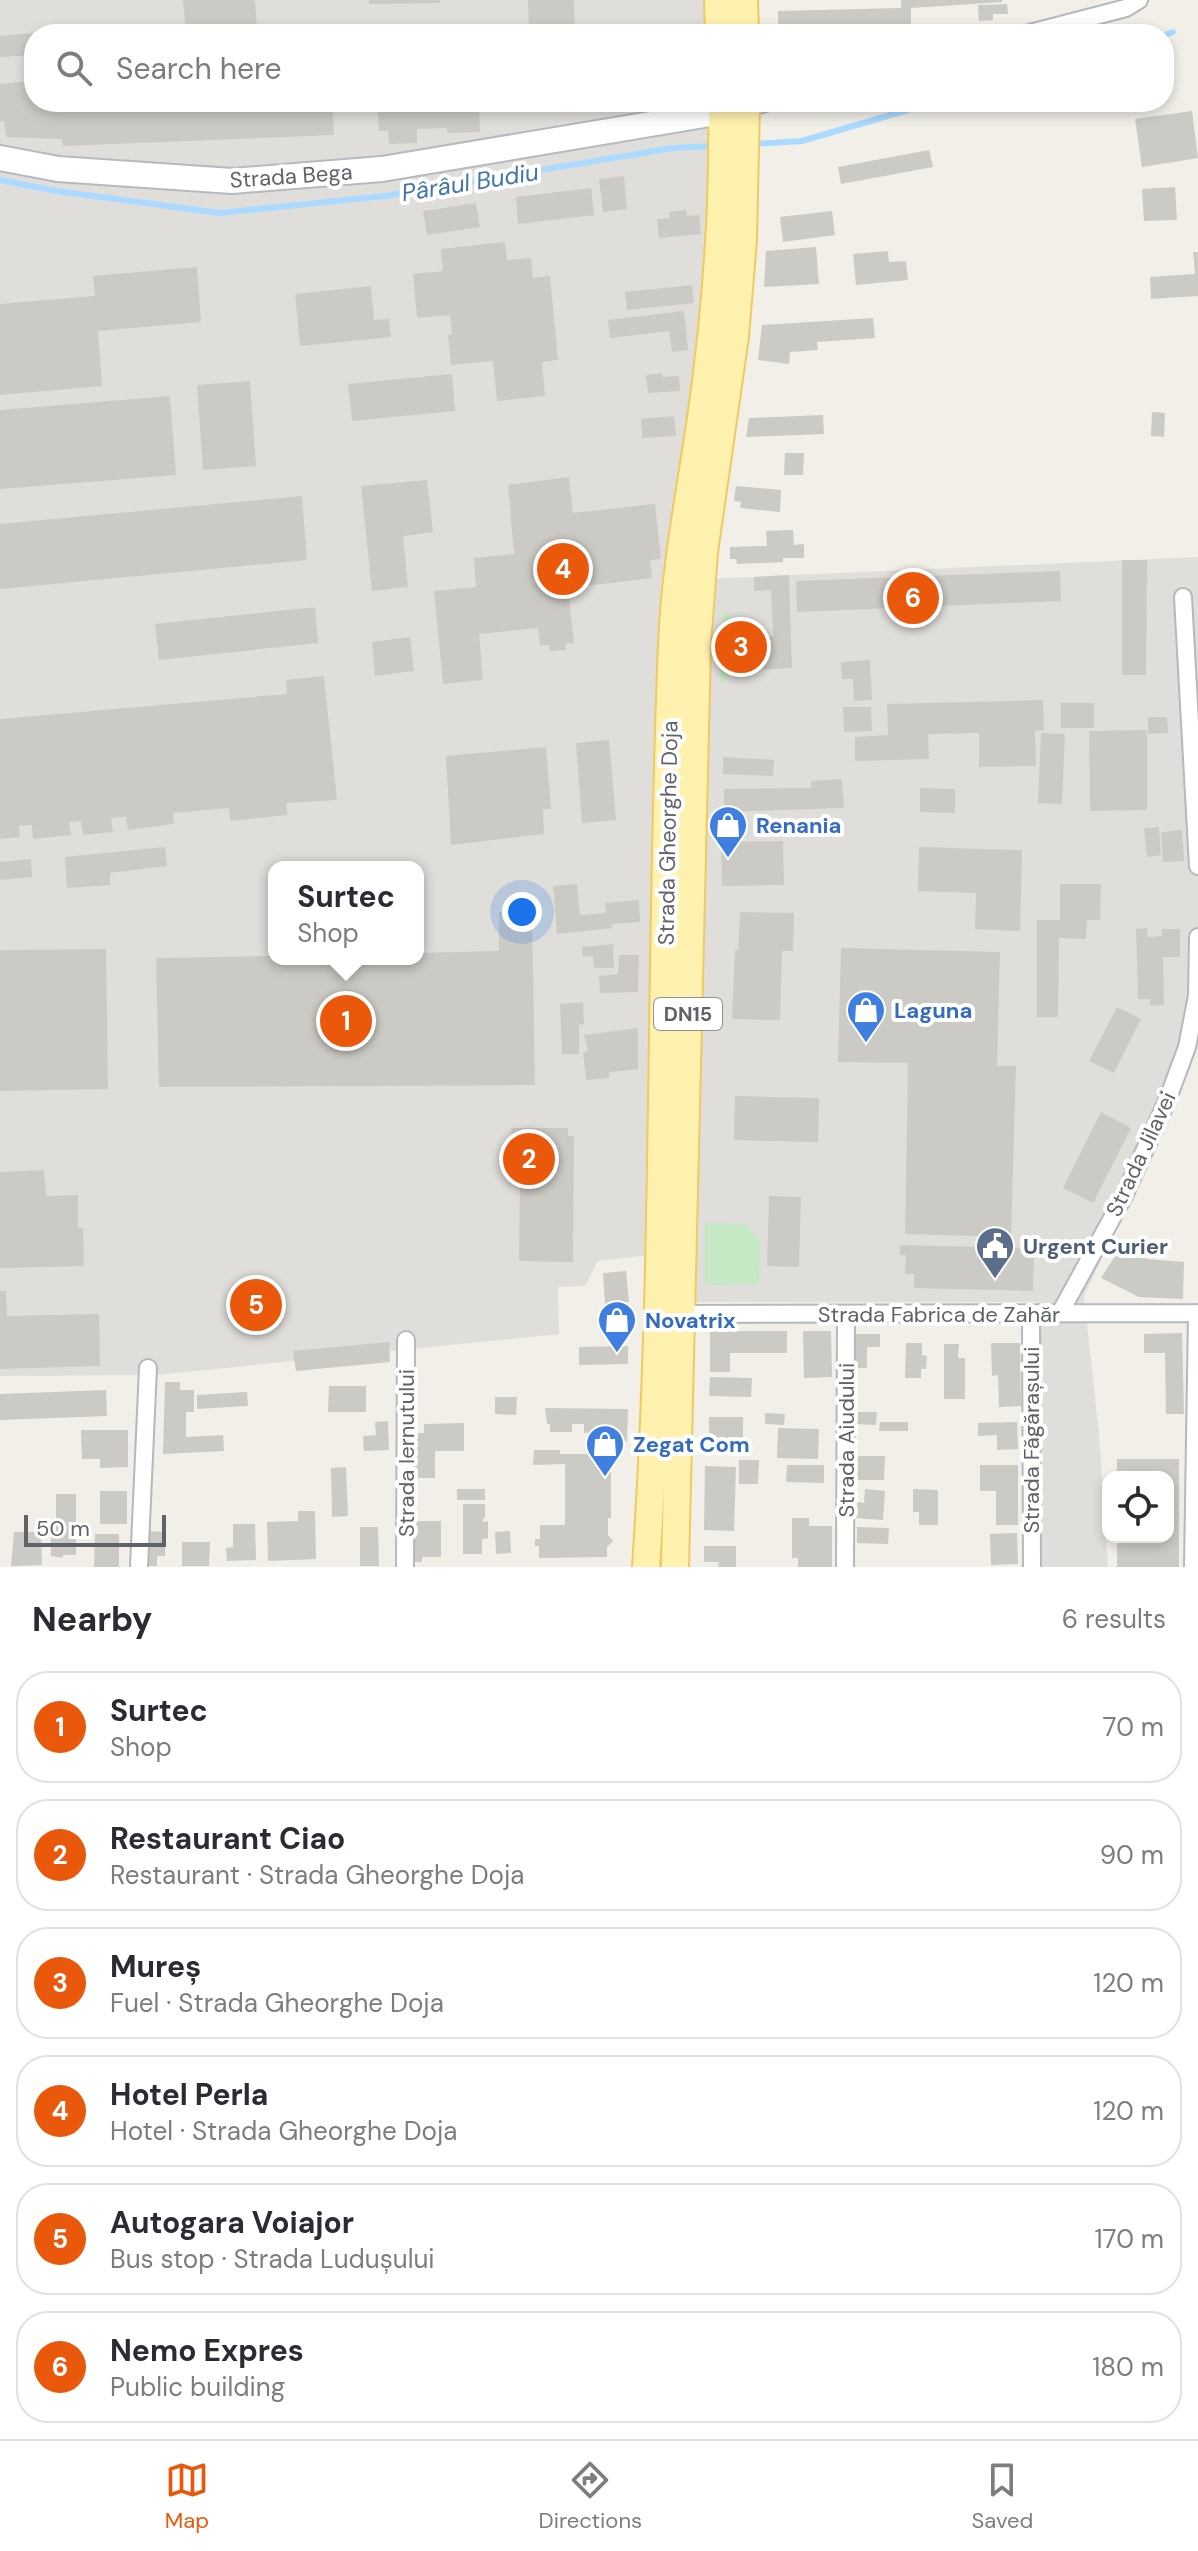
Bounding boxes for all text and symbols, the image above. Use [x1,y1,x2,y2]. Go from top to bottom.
search box [24,24,1174,112]
icon: search [52,46,96,90]
text: Search here [116,49,282,88]
water label: Pârâul Budiu [399,156,541,208]
street label: Strada Bega [229,157,353,195]
pin: 4 [537,539,589,599]
pin: 6 [887,568,939,628]
pin: 3 [715,617,767,677]
street label: Strada Gheorghe Doja [652,720,684,946]
shop icon: Renania [707,804,749,859]
place label: Renania [756,811,841,840]
popup [268,861,424,965]
text: Surtec [297,877,395,916]
your location [502,892,542,932]
text: Shop [297,916,359,950]
shop icon: Laguna [845,989,887,1044]
pin: 1 [320,991,372,1051]
place label: Laguna [894,996,972,1025]
road number: DN15 [654,998,722,1030]
street label: Strada Jilavei [1099,1087,1183,1221]
pin: 2 [503,1129,555,1189]
public building icon: Urgent Curier [974,1225,1016,1280]
place label: Urgent Curier [1023,1232,1168,1261]
pin: 5 [230,1275,282,1335]
shop icon: Novatrix [596,1299,638,1354]
street label: Strada Fabrica de Zahăr [818,1300,1060,1329]
place label: Novatrix [645,1306,736,1335]
street label: Strada Făgărașului [1017,1347,1046,1533]
street label: Strada Aiudului [832,1363,861,1517]
street label: Strada Iernutului [392,1369,421,1537]
shop icon: Zegat Com [584,1423,626,1478]
place label: Zegat Com [633,1430,750,1459]
map controls [1102,1471,1174,1543]
button: locate [1102,1471,1174,1543]
scale bar [24,1511,166,1547]
text: 50 m [36,1514,90,1543]
text: Nearby [32,1597,152,1642]
text: 6 results [1062,1602,1166,1636]
text: Surtec [110,1691,208,1730]
text: 1 [55,1710,65,1744]
text: 70 m [1103,1710,1164,1744]
text: Shop [110,1730,172,1764]
text: Restaurant Ciao [110,1819,345,1858]
text: 2 [52,1838,68,1872]
text: 90 m [1100,1838,1164,1872]
text: Restaurant · Strada Gheorghe Doja [110,1858,524,1892]
text: Mureș [110,1947,201,1986]
text: 3 [52,1966,68,2000]
text: 120 m [1093,1966,1164,2000]
text: Fuel · Strada Gheorghe Doja [110,1986,444,2020]
text: Hotel Perla [110,2075,268,2114]
text: 4 [52,2094,68,2128]
text: 120 m [1093,2094,1164,2128]
text: Hotel · Strada Gheorghe Doja [110,2114,457,2148]
text: Autogara Voiajor [110,2203,354,2242]
text: 5 [52,2222,68,2256]
text: 170 m [1095,2222,1164,2256]
text: Bus stop · Strada Ludușului [110,2242,435,2276]
text: Nemo Expres [110,2331,304,2370]
text: 6 [52,2350,68,2384]
text: 180 m [1092,2350,1164,2384]
text: Public building [110,2370,285,2404]
tab: Map [165,2458,209,2535]
tab: Directions [539,2458,642,2535]
tab: Saved [972,2458,1033,2535]

